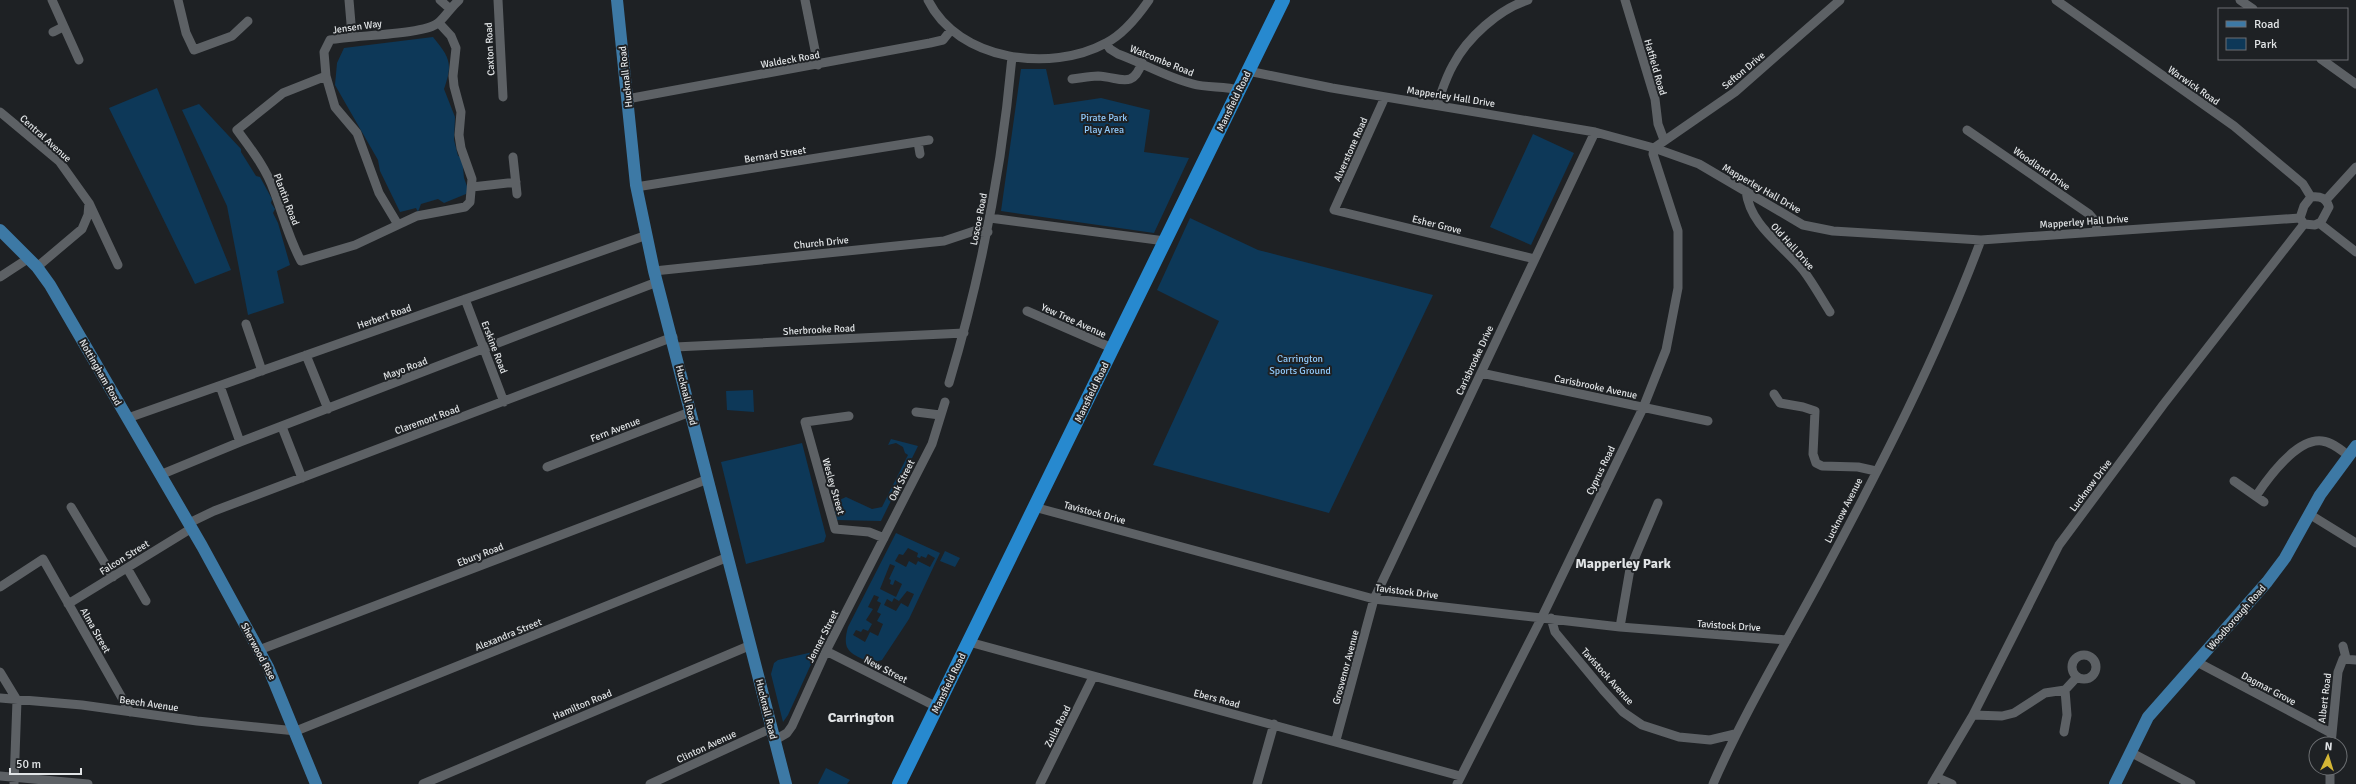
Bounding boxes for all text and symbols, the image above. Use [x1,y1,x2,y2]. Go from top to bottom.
legend [2218,8,2348,60]
text: Road [2254,17,2280,32]
street label: Jensen Way [332,18,383,36]
street label: Caxton Road [483,22,497,76]
text: Park [2254,37,2277,52]
street label: Hatfield Road [1641,38,1669,97]
street label: Watcombe Road [1128,43,1195,79]
street label: Hucknall Road [617,46,635,108]
street label: Waldeck Road [760,49,821,71]
street label: Sefton Drive [1720,49,1768,92]
street label: Warwick Road [2165,64,2222,108]
street label: Mansfield Road [1214,69,1254,134]
street label: Mapperley Hall Drive [1406,84,1496,110]
park label: Pirate Park Play Area [1081,112,1127,136]
street label: Central Avenue [17,113,74,165]
street label: Alverstone Road [1331,115,1370,183]
street label: Bernard Street [743,144,807,166]
street label: Woodland Drive [2010,145,2072,193]
street label: Mapperley Hall Drive [1720,161,1803,216]
street label: Plantin Road [271,172,301,227]
street label: Loscoe Road [968,192,990,246]
street label: Esher Grove [1411,213,1463,237]
street label: Mapperley Hall Drive [2039,213,2129,231]
street label: Old Hall Drive [1768,221,1816,273]
street label: Church Drive [793,234,849,252]
street label: Yew Tree Avenue [1039,301,1108,341]
street label: Herbert Road [356,302,413,332]
street label: Erskine Road [479,319,510,375]
street label: Sherbrooke Road [783,322,855,338]
street label: Carisbrooke Drive [1454,324,1496,397]
street label: Nottingham Road [76,337,124,408]
park label: Carrington Sports Ground [1269,353,1331,377]
street label: Mayo Road [382,355,429,383]
street label: Mansfield Road [1072,360,1112,425]
street label: Hucknall Road [673,364,699,427]
street label: Carisbrooke Avenue [1553,372,1638,402]
street label: Claremont Road [393,403,461,437]
street label: Fern Avenue [589,415,642,445]
street label: Cyprus Road [1584,444,1618,497]
street label: Wesley Street [819,457,847,516]
street label: Oak Street [886,457,918,503]
street label: Lucknow Drive [2067,457,2114,514]
street label: Lucknow Avenue [1822,476,1865,545]
street label: Tavistock Drive [1063,499,1127,527]
street label: Falcon Street [97,538,152,578]
street label: Ebury Road [456,541,505,569]
district label: Mapperley Park [1575,555,1671,572]
street label: Tavistock Drive [1375,582,1439,602]
street label: Woodborough Road [2205,582,2268,653]
street label: Alma Street [77,606,113,656]
street label: Jenner Street [805,608,841,665]
street label: Alexandra Street [473,616,544,654]
street label: Tavistock Drive [1697,618,1761,634]
street label: Sherwood Rise [238,621,278,682]
street label: Grosvenor Avenue [1330,629,1362,706]
street label: Tavistock Avenue [1579,646,1636,708]
street label: Mansfield Road [929,651,969,716]
street label: New Street [862,654,910,686]
street label: Dagmar Grove [2239,669,2298,708]
street label: Albert Road [2316,672,2334,724]
street label: Hucknall Road [753,678,779,741]
street label: Hamilton Road [551,687,614,723]
street label: Ebers Road [1192,687,1241,711]
street label: Beech Avenue [118,694,179,714]
street label: Zulla Road [1042,704,1074,749]
district label: Carrington [828,709,895,726]
street label: Clinton Avenue [675,728,738,766]
north arrow [2308,736,2348,776]
text: N [2324,740,2333,753]
scale bar [10,750,81,776]
text: 50 m [16,757,41,772]

